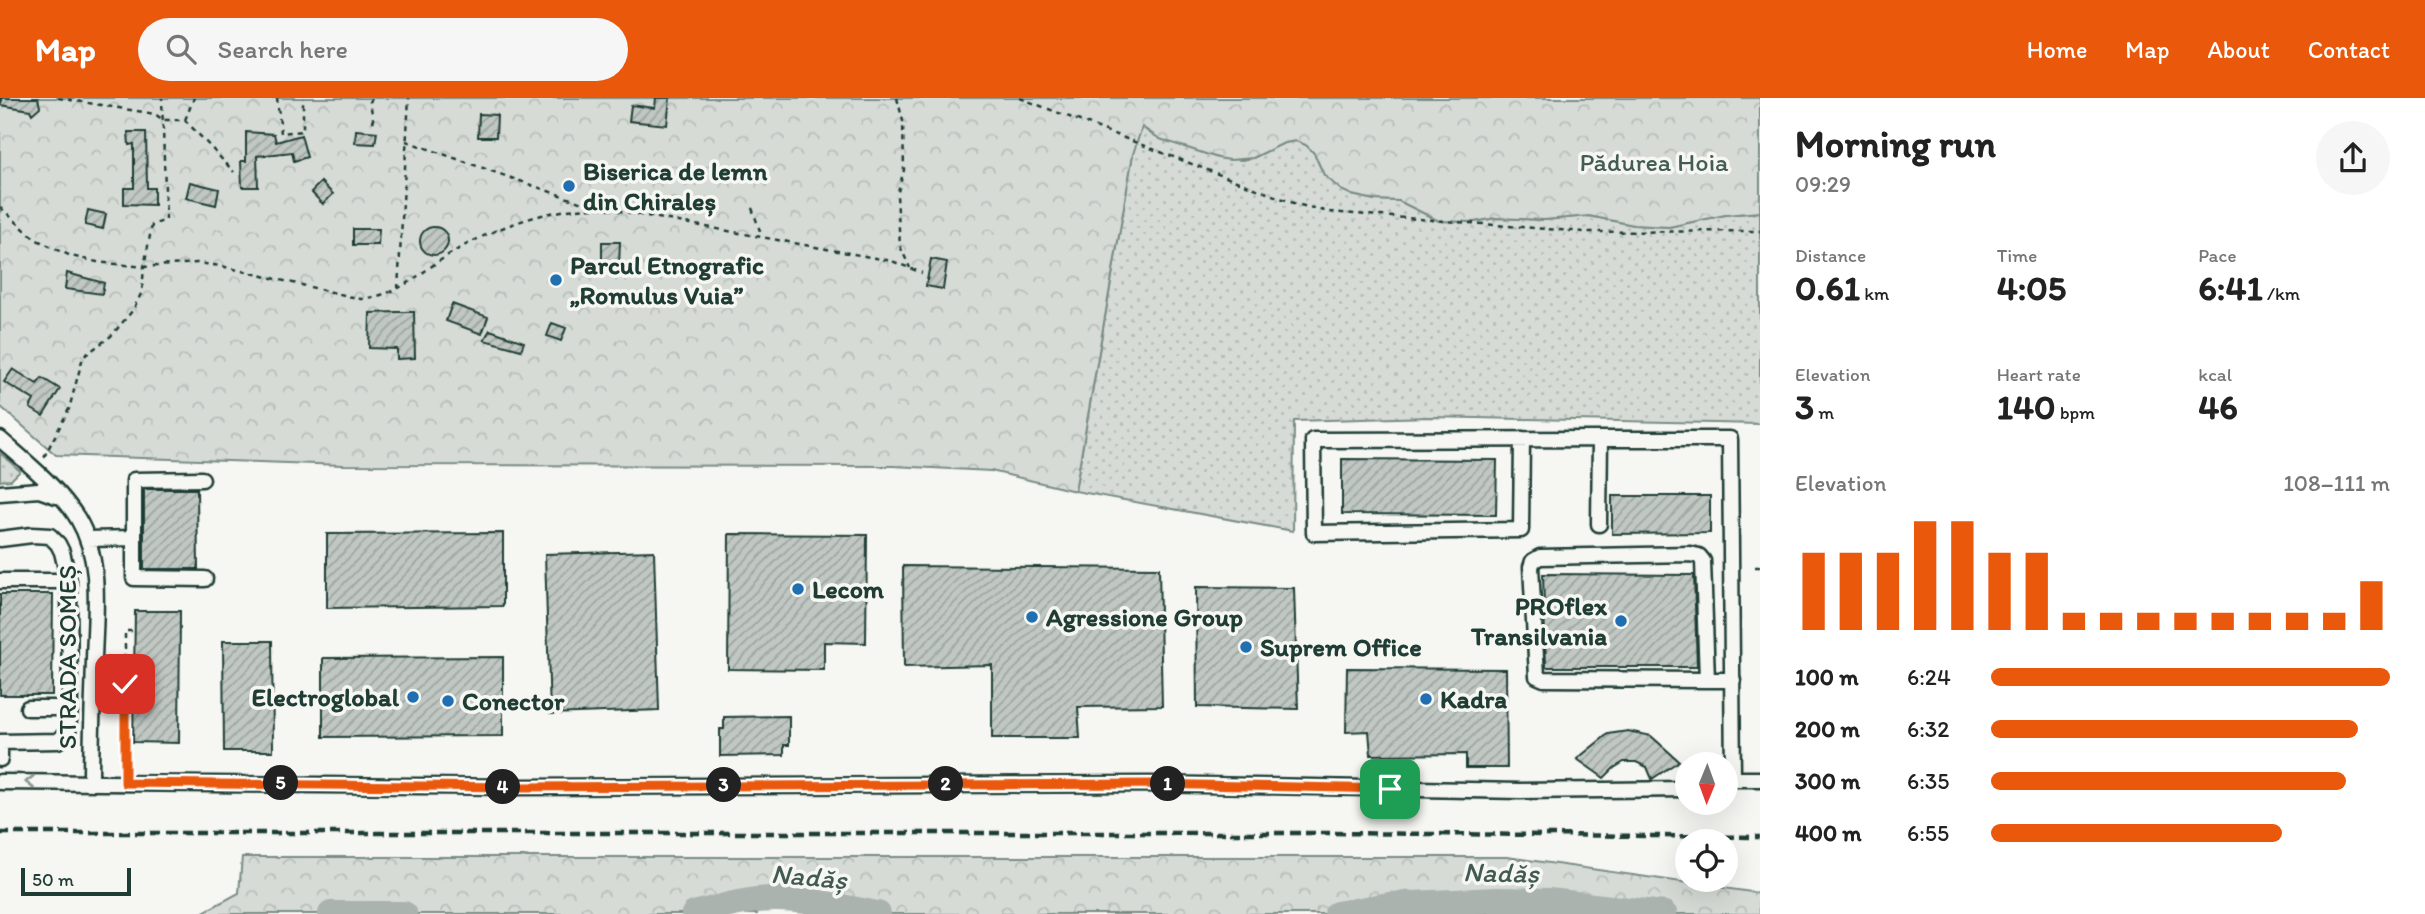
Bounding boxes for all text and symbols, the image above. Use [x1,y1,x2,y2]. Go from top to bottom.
search box [138,18,628,81]
text: Map [35,30,96,69]
icon: search [162,30,200,68]
text: Search here [218,33,348,65]
text: Home [2027,35,2087,64]
text: Map [2125,35,2169,64]
text: About [2207,35,2270,64]
text: Contact [2308,35,2390,64]
text: Morning run [1795,121,1996,167]
button: share [2316,121,2390,195]
park label: Pădurea Hoia [1579,146,1729,178]
place label: Biserica de lemn din Chiraleș [583,155,768,217]
text: 09:29 [1795,170,1851,198]
marker: Biserica de lemn din Chiraleș [561,178,577,194]
text: Distance [1795,244,1866,267]
text: Time [1997,244,2037,267]
text: Pace [2198,244,2236,267]
place label: Parcul Etnografic „Romulus Vuia” [570,249,764,311]
text: 0.61 [1795,267,1860,309]
text: 4:05 [1997,267,2066,309]
text: 6:41 [2198,267,2263,309]
marker: Parcul Etnografic „Romulus Vuia” [548,272,564,288]
text: km [1860,282,1889,305]
text: /km [2263,282,2300,305]
text: Elevation [1795,363,1871,386]
text: Heart rate [1997,363,2081,386]
text: kcal [2198,363,2232,386]
text: 3 [1795,386,1814,428]
text: 140 [1997,386,2056,428]
text: 46 [2198,386,2238,428]
text: m [1814,401,1834,424]
text: bpm [2056,401,2095,424]
text: Elevation [1795,469,1886,497]
text: 108–111 m [2283,469,2390,497]
street label: STRADA SOMEȘ [51,565,83,749]
place label: Lecom [812,573,885,605]
marker: Lecom [790,581,806,597]
place label: PROflex Transilvania [1470,590,1608,652]
place label: Agressione Group [1045,601,1243,633]
marker: Agressione Group [1024,609,1040,625]
marker: PROflex Transilvania [1613,613,1629,629]
place label: Suprem Office [1260,631,1422,663]
marker: Suprem Office [1238,639,1254,655]
pin [95,654,155,714]
text: 100 m [1795,663,1859,691]
text: 6:24 [1907,663,1951,691]
icon: check [106,665,144,703]
place label: Electroglobal [252,681,400,713]
place label: Kadra [1440,683,1507,715]
place label: Conector [462,685,565,717]
marker: Electroglobal [405,689,421,705]
marker: Kadra [1418,691,1434,707]
marker: Conector [440,693,456,709]
text: 200 m [1795,715,1860,743]
text: 6:32 [1907,715,1949,743]
north arrow [1675,752,1738,816]
map controls [1675,752,1738,892]
pin [1360,759,1420,819]
pin: 5 [264,766,298,800]
pin: 2 [928,766,964,802]
pin: 1 [1150,766,1186,802]
text: 300 m [1795,767,1860,795]
text: 6:35 [1907,767,1949,795]
pin: 3 [706,768,742,802]
pin: 4 [486,770,520,804]
icon: arrive [1371,770,1409,808]
text: 5 [276,771,285,794]
text: 2 [941,772,951,795]
text: 1 [1163,772,1172,795]
text: 3 [718,773,729,796]
one-way arrow [24,775,35,790]
text: 4 [497,775,508,798]
text: 400 m [1795,819,1862,847]
text: 6:55 [1907,819,1949,847]
button: locate [1675,829,1738,892]
water label: Nadăș [1463,854,1541,890]
water label: Nadăș [770,856,850,896]
scale bar [21,865,131,897]
text: 50 m [32,868,74,891]

